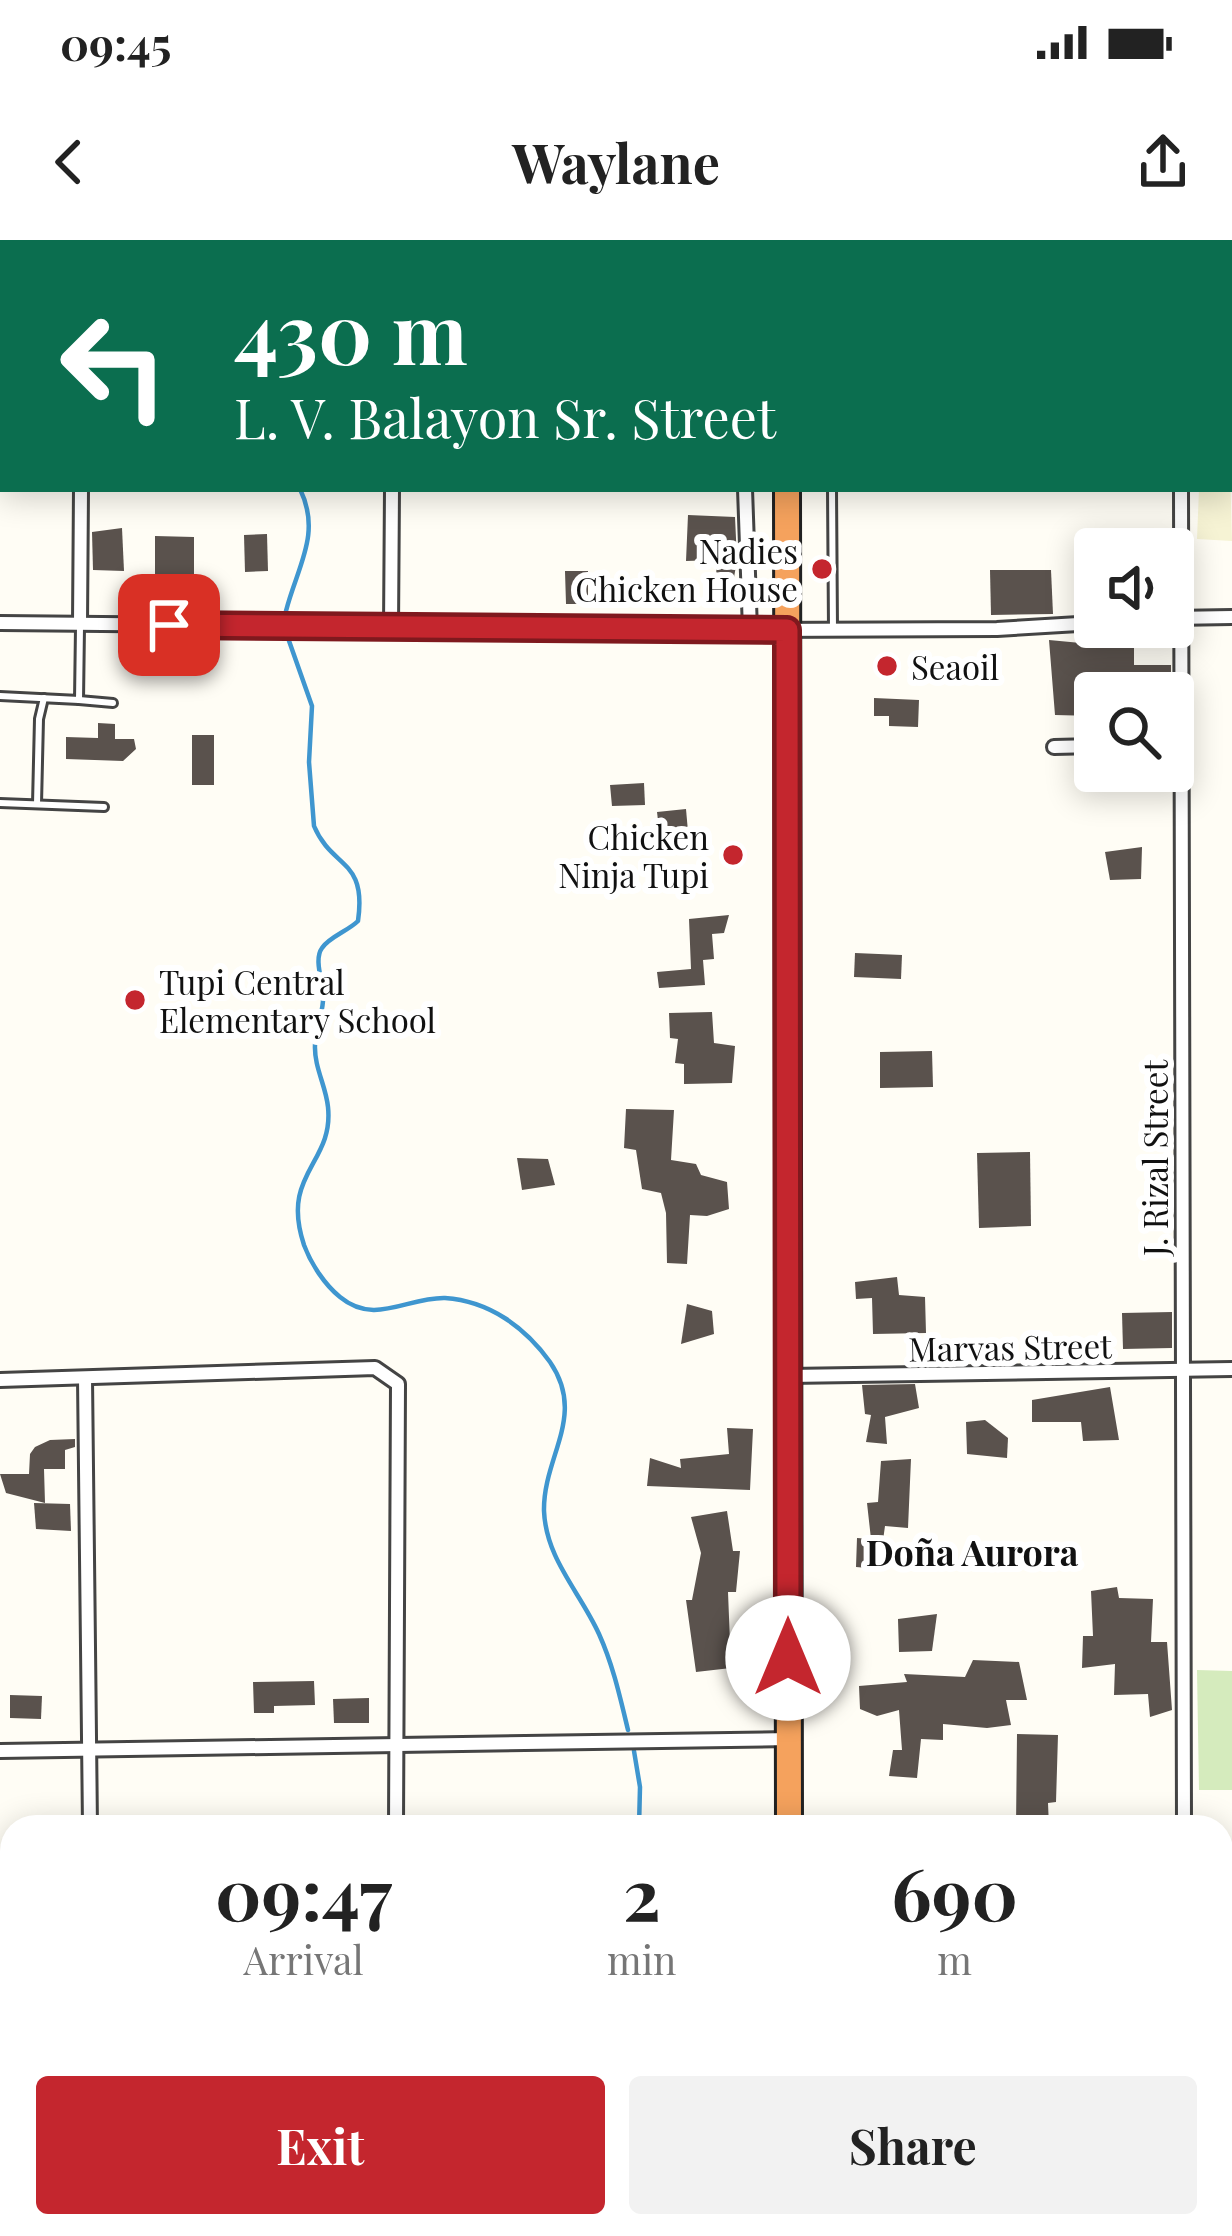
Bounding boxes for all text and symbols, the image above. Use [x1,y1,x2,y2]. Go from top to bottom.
text: 09:45 [60,12,171,72]
text: Waylane [512,126,720,198]
icon: back [36,129,102,195]
icon: share [1130,129,1196,195]
text: 430 m [234,274,468,386]
icon: left [36,288,192,444]
text: L. V. Balayon Sr. Street [234,381,776,453]
place label: Nadies Chicken House [575,528,798,610]
map controls [1074,528,1194,792]
button: sound [1074,528,1194,648]
marker: Nadies Chicken House [809,556,835,582]
pin [118,574,220,676]
icon: arrive [136,592,202,658]
place label: Seaoil [911,644,999,688]
marker: Seaoil [874,653,900,679]
button: search [1074,672,1194,792]
place label: Chicken Ninja Tupi [558,814,709,896]
marker: Chicken Ninja Tupi [720,842,746,868]
place label: Tupi Central Elementary School [159,959,436,1041]
marker: Tupi Central Elementary School [122,987,148,1013]
street label: J. Rizal Street [1132,1059,1176,1257]
street label: Marvas Street [908,1322,1114,1370]
district label: Doña Aurora [866,1527,1079,1575]
position arrow [725,1595,851,1721]
text: 09:47 [215,1843,392,1939]
text: 2 [623,1843,661,1939]
text: 690 [891,1843,1018,1939]
text: Arrival [243,1933,364,1985]
text: min [607,1933,676,1985]
text: m [937,1933,972,1985]
button: Exit [36,2076,605,2214]
button: Share [629,2076,1197,2214]

